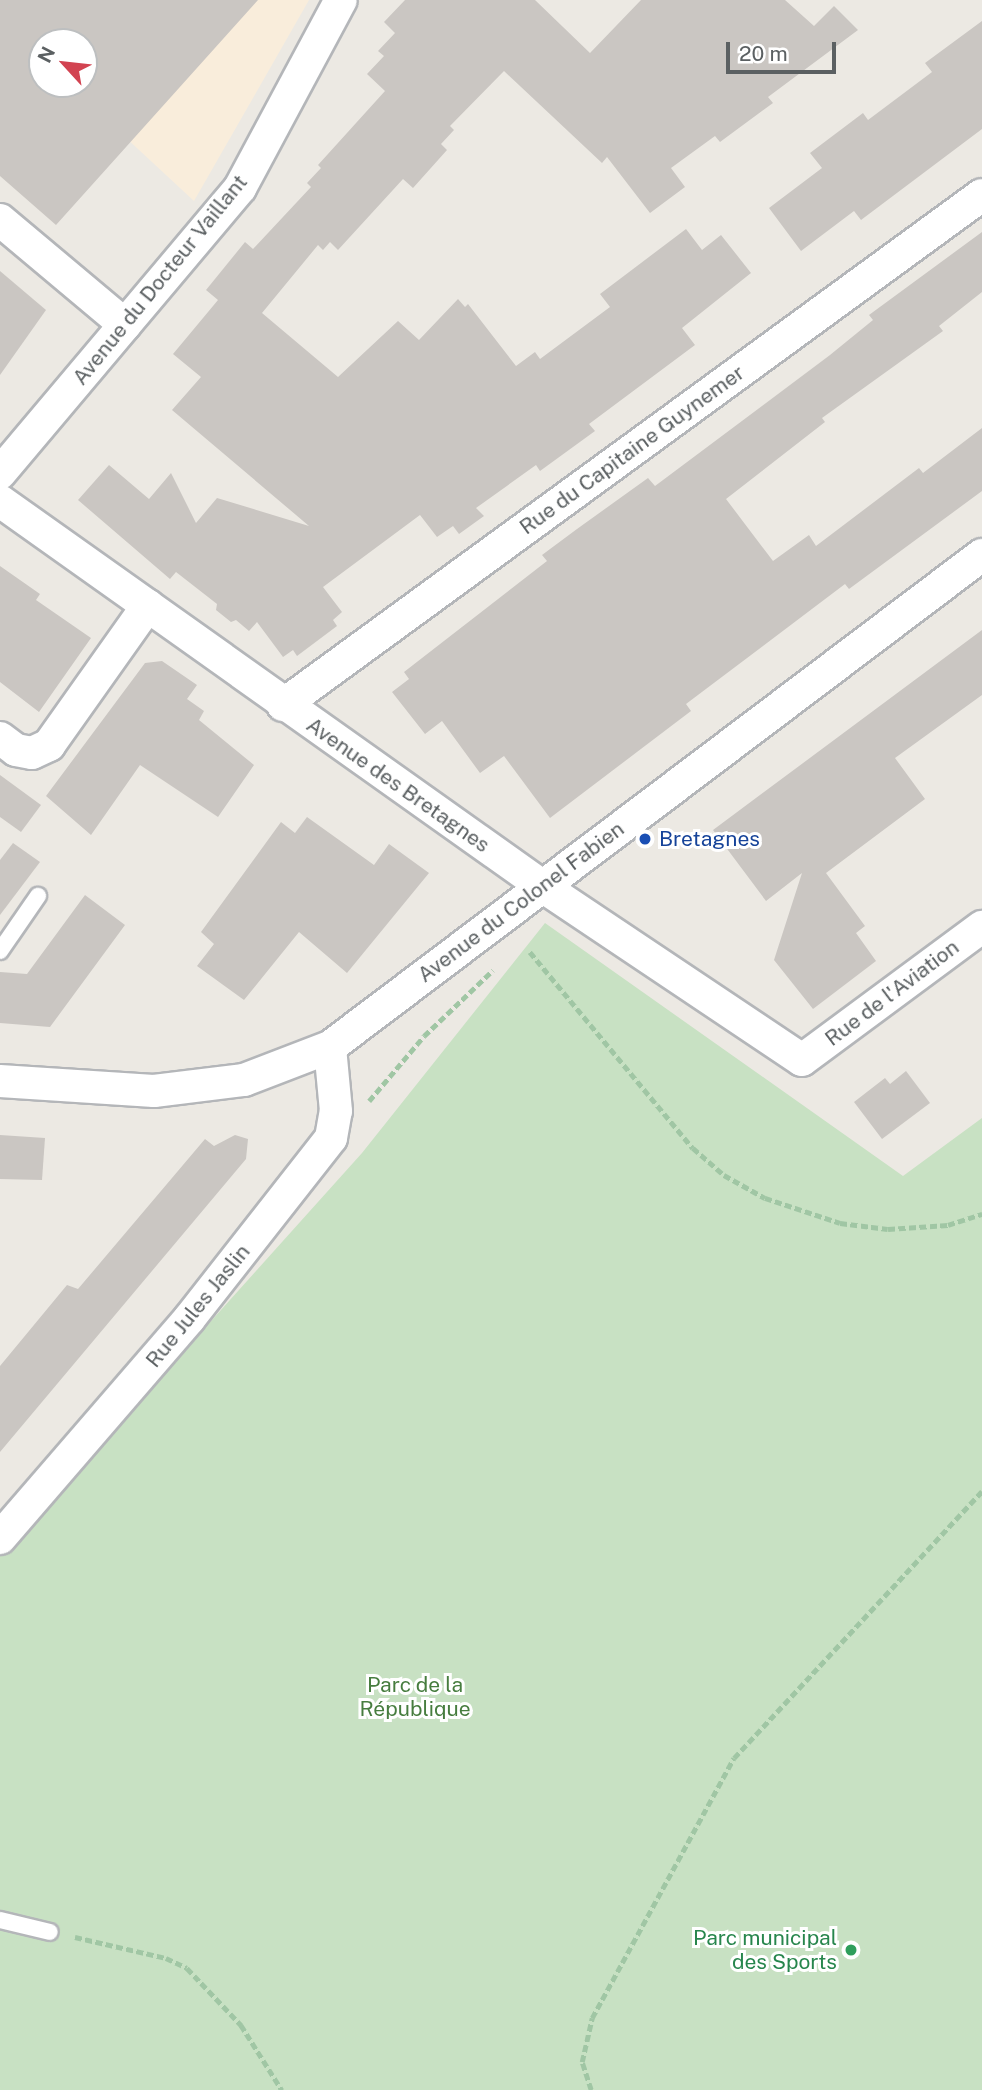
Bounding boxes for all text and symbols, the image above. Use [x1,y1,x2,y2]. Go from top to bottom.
north arrow [28,28,98,98]
scale bar [730,28,840,72]
text: 20 m [739,41,788,66]
text: N [33,43,59,66]
street label: Avenue du Docteur Vaillant [67,170,253,390]
street label: Rue du Capitaine Guynemer [515,360,749,540]
street label: Avenue des Bretagnes [301,712,495,858]
street label: Avenue du Colonel Fabien [413,816,629,988]
place label: Bretagnes [659,826,760,852]
marker: Bretagnes [637,831,653,847]
street label: Rue de l'Aviation [820,934,964,1052]
street label: Rue Jules Jaslin [141,1239,255,1373]
park label: Parc de la République [359,1672,471,1722]
place label: Parc municipal des Sports [693,1925,837,1975]
marker: Parc municipal des Sports [843,1942,859,1958]

